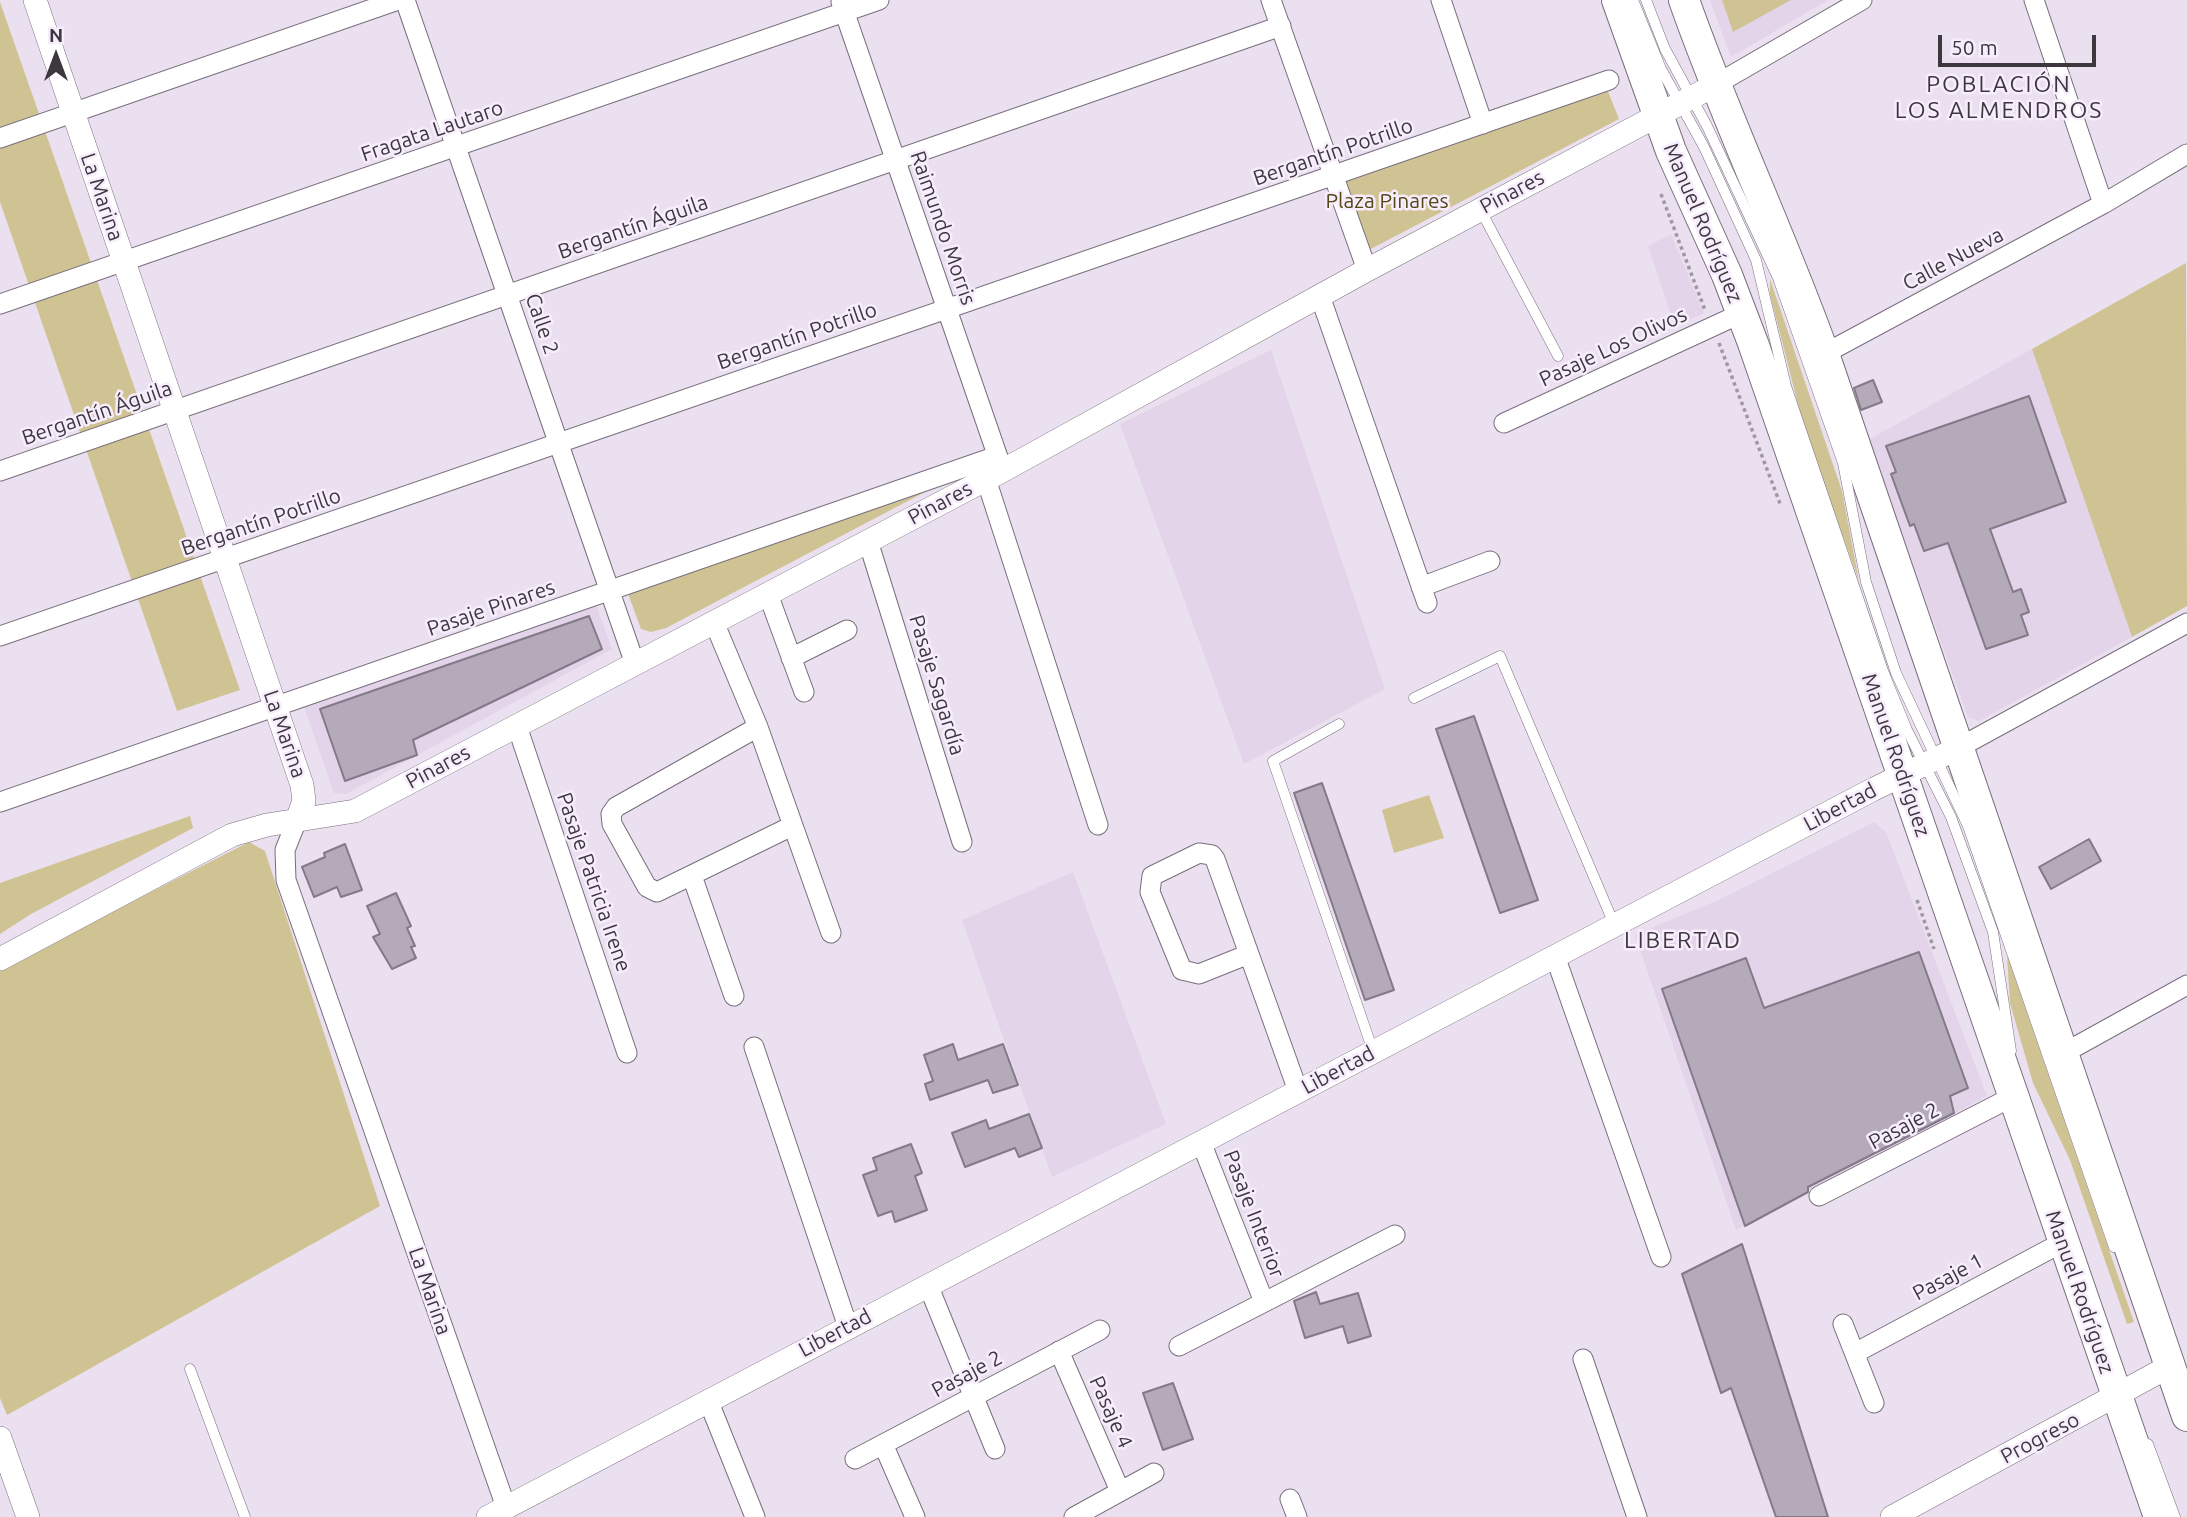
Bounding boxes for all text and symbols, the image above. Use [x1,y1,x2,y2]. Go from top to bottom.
north arrow [21,21,91,91]
scale bar [1942,21,2100,65]
text: N [49,24,63,46]
text: 50 m [1951,35,1998,59]
district label: POBLACIÓN LOS ALMENDROS [1896,70,2102,124]
street label: Fragata Lautaro [358,95,506,167]
street label: Bergantín Potrillo [1250,113,1416,191]
street label: Manuel Rodríguez [1658,139,1748,307]
street label: Raimundo Morris [905,148,981,308]
street label: La Marina [75,150,129,244]
street label: Pinares [1476,165,1548,219]
park label: Plaza Pinares [1325,188,1449,214]
street label: Bergantín Águila [555,190,711,264]
street label: Calle Nueva [1898,222,2008,296]
street label: Calle 2 [520,290,564,358]
street label: Bergantín Potrillo [714,297,880,375]
street label: Pasaje Los Olivos [1535,302,1691,392]
street label: Bergantín Águila [19,376,175,450]
street label: Pinares [904,476,976,530]
street label: Bergantín Potrillo [178,483,344,561]
street label: Pasaje Pinares [424,574,558,642]
street label: Pasaje Sagardía [904,612,970,758]
street label: Manuel Rodríguez [1856,670,1936,840]
street label: La Marina [258,687,312,781]
street label: Pinares [402,740,474,794]
street label: Libertad [1799,777,1881,837]
street label: Pasaje Patricia Irene [551,789,637,975]
district label: LIBERTAD [1625,926,1741,954]
street label: Libertad [1297,1040,1379,1100]
street label: Pasaje 2 [1864,1097,1944,1155]
street label: Pasaje Interior [1218,1146,1290,1282]
street label: Manuel Rodríguez [2040,1207,2120,1377]
street label: La Marina [403,1244,457,1338]
street label: Pasaje 1 [1908,1248,1988,1306]
street label: Libertad [794,1303,876,1363]
street label: Pasaje 2 [927,1345,1007,1403]
street label: Pasaje 4 [1084,1372,1138,1452]
street label: Progreso [1996,1407,2084,1469]

